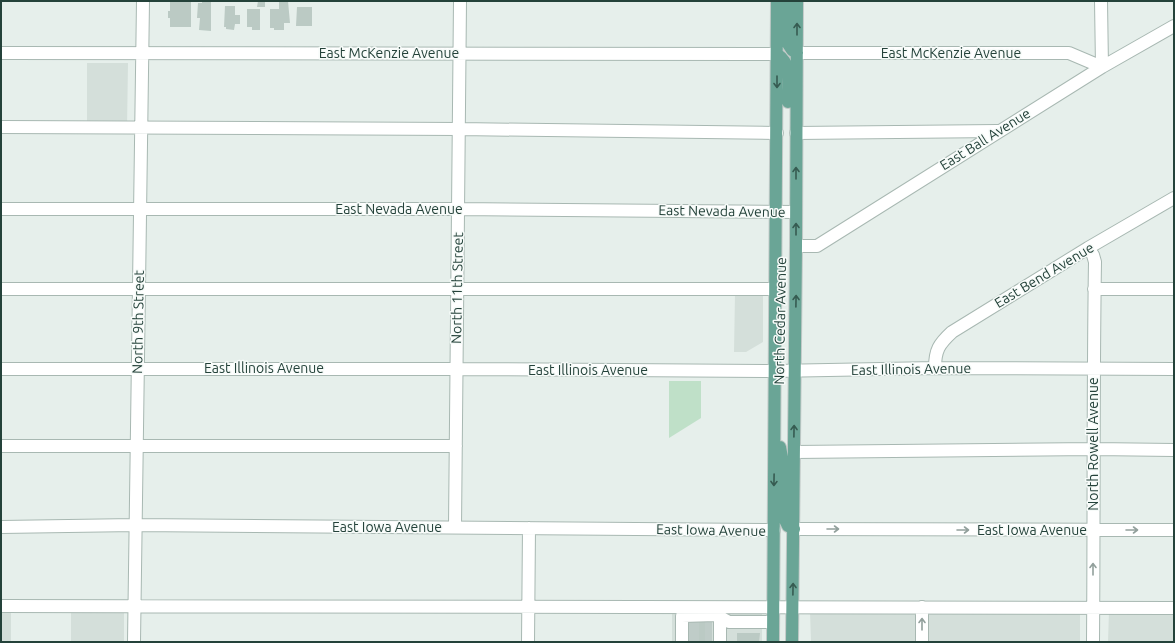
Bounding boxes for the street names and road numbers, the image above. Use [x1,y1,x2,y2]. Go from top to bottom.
street label: East McKenzie Avenue [319,45,459,61]
street label: East McKenzie Avenue [881,45,1021,61]
street label: East Ball Avenue [937,105,1033,173]
street label: East Nevada Avenue [335,201,463,217]
street label: East Nevada Avenue [658,202,786,220]
street label: North 11th Street [448,231,466,344]
street label: East Bend Avenue [991,239,1097,311]
street label: North Cedar Avenue [771,257,789,385]
street label: North 9th Street [129,269,147,374]
street label: East Illinois Avenue [204,360,324,376]
street label: East Illinois Avenue [851,360,971,378]
street label: East Illinois Avenue [528,362,648,378]
street label: North Rowell Avenue [1085,377,1101,511]
street label: East Iowa Avenue [332,519,442,535]
street label: East Iowa Avenue [656,521,766,539]
street label: East Iowa Avenue [977,522,1087,538]

